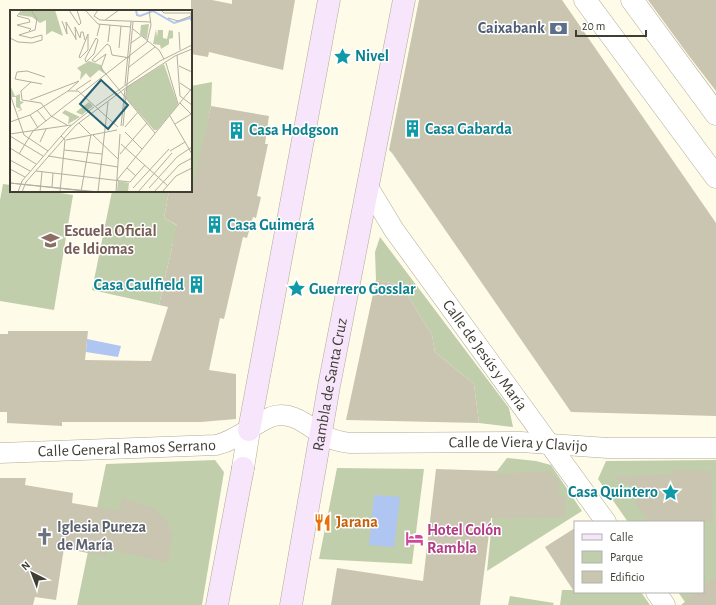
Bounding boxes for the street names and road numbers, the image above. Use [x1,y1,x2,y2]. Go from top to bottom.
street label: Calle de Jesús y María [440,297,530,413]
street label: Rambla de Santa Cruz [310,316,350,452]
street label: Calle de Viera y Clavijo [449,434,588,455]
street label: Calle General Ramos Serrano [38,437,216,460]

